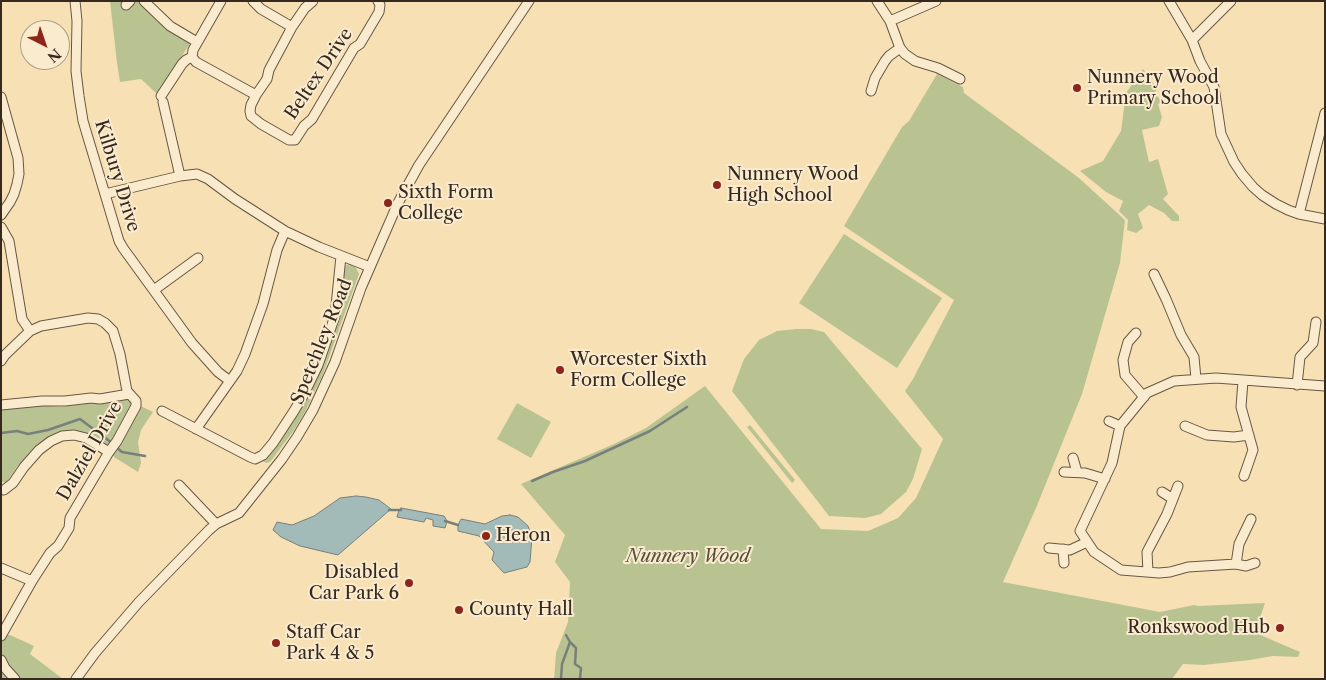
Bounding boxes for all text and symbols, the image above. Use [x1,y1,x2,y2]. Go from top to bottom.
north arrow [20,20,70,70]
street label: Beltex Drive [280,24,358,124]
text: N [44,45,65,66]
place label: Nunnery Wood Primary School [1087,67,1220,110]
marker: Nunnery Wood Primary School [1071,82,1083,94]
street label: Kilbury Drive [90,117,144,235]
place label: Nunnery Wood High School [727,164,859,206]
marker: Nunnery Wood High School [711,179,723,191]
place label: Sixth Form College [398,182,493,224]
marker: Sixth Form College [382,197,394,209]
street label: Spetchley Road [287,276,357,408]
place label: Worcester Sixth Form College [570,349,707,392]
marker: Worcester Sixth Form College [554,364,566,376]
street label: Dalziel Drive [53,397,127,505]
place label: Heron [496,525,551,547]
marker: Heron [480,530,492,542]
park label: Nunnery Wood [626,546,750,568]
place label: Disabled Car Park 6 [309,562,399,604]
marker: Disabled Car Park 6 [403,577,415,589]
place label: County Hall [469,599,573,621]
marker: County Hall [453,604,465,616]
place label: Ronkswood Hub [1127,617,1270,639]
place label: Staff Car Park 4 & 5 [286,622,374,664]
marker: Ronkswood Hub [1274,622,1286,634]
marker: Staff Car Park 4 & 5 [270,637,282,649]

